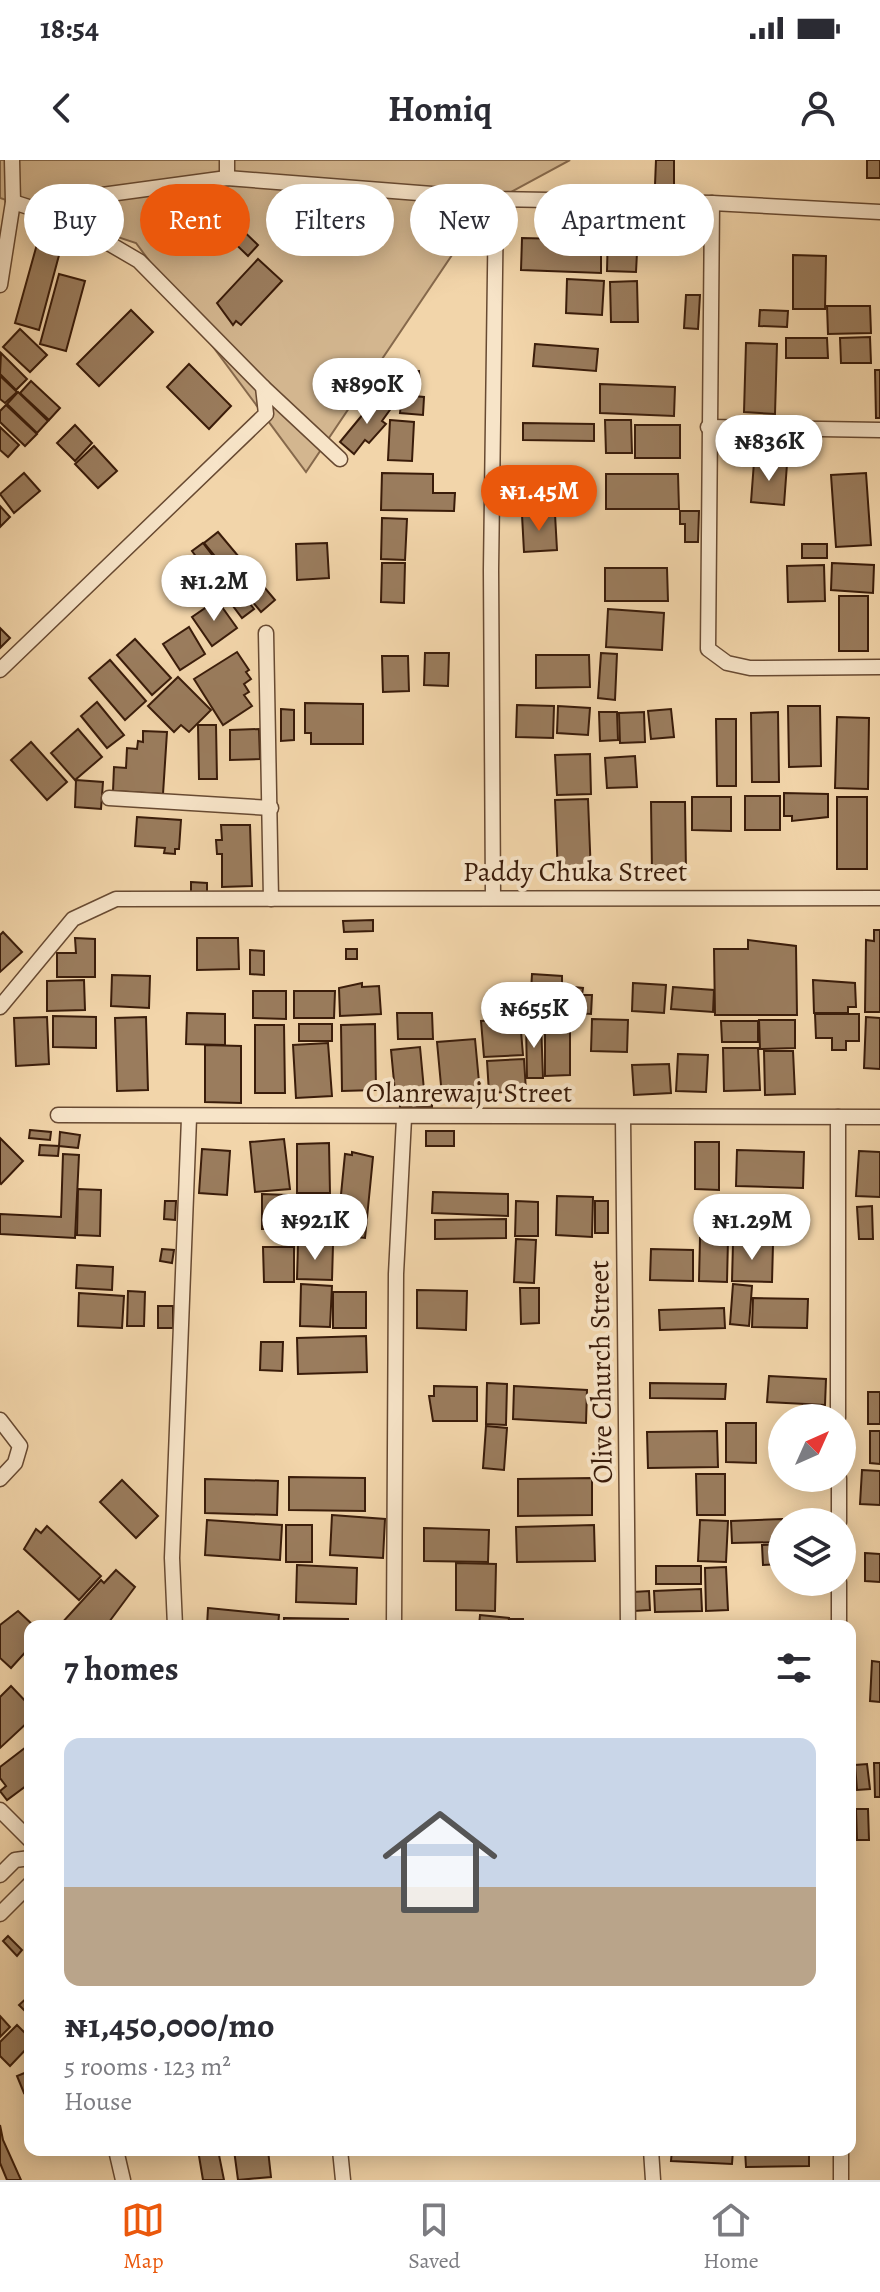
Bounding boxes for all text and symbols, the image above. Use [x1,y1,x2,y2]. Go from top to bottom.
text: 18:54 [40,8,99,48]
text: Homiq [388,84,492,133]
icon: back [40,86,84,130]
icon: person [796,86,840,130]
chip: Buy [24,184,124,256]
chip: Rent [140,184,250,256]
chip: Filters [266,184,394,256]
chip: New [410,184,518,256]
chip: Apartment [534,184,714,256]
pin: ₦890K [311,358,423,426]
text: ₦890K [330,366,404,401]
pin: ₦836K [713,415,825,483]
text: ₦836K [733,423,805,458]
pin: ₦1.45M [474,465,604,533]
text: ₦1.45M [499,473,579,508]
pin: ₦1.2M [158,555,270,623]
text: ₦1.2M [179,563,249,598]
street label: Paddy Chuka Street [463,853,687,891]
pin: ₦655K [478,982,590,1050]
text: ₦655K [499,990,569,1025]
street label: Olanrewaju Street [366,1074,572,1112]
pin: ₦921K [259,1194,371,1262]
pin: ₦1.29M [687,1194,817,1262]
text: ₦921K [280,1202,350,1237]
text: ₦1.29M [711,1202,793,1237]
street label: Olive Church Street [580,1260,622,1484]
north arrow [768,1404,856,1492]
map controls [768,1404,856,1596]
button: layers [768,1508,856,1596]
text: 7 homes [64,1645,179,1692]
icon: filters [772,1646,816,1690]
icon: home [368,1790,512,1934]
text: ₦1,450,000/mo [64,2002,275,2049]
text: 5 rooms · 123 m² [64,2049,231,2084]
text: House [64,2084,132,2119]
tab: Map [121,2198,165,2276]
tab: Saved [408,2198,460,2276]
tab: Home [703,2198,759,2276]

